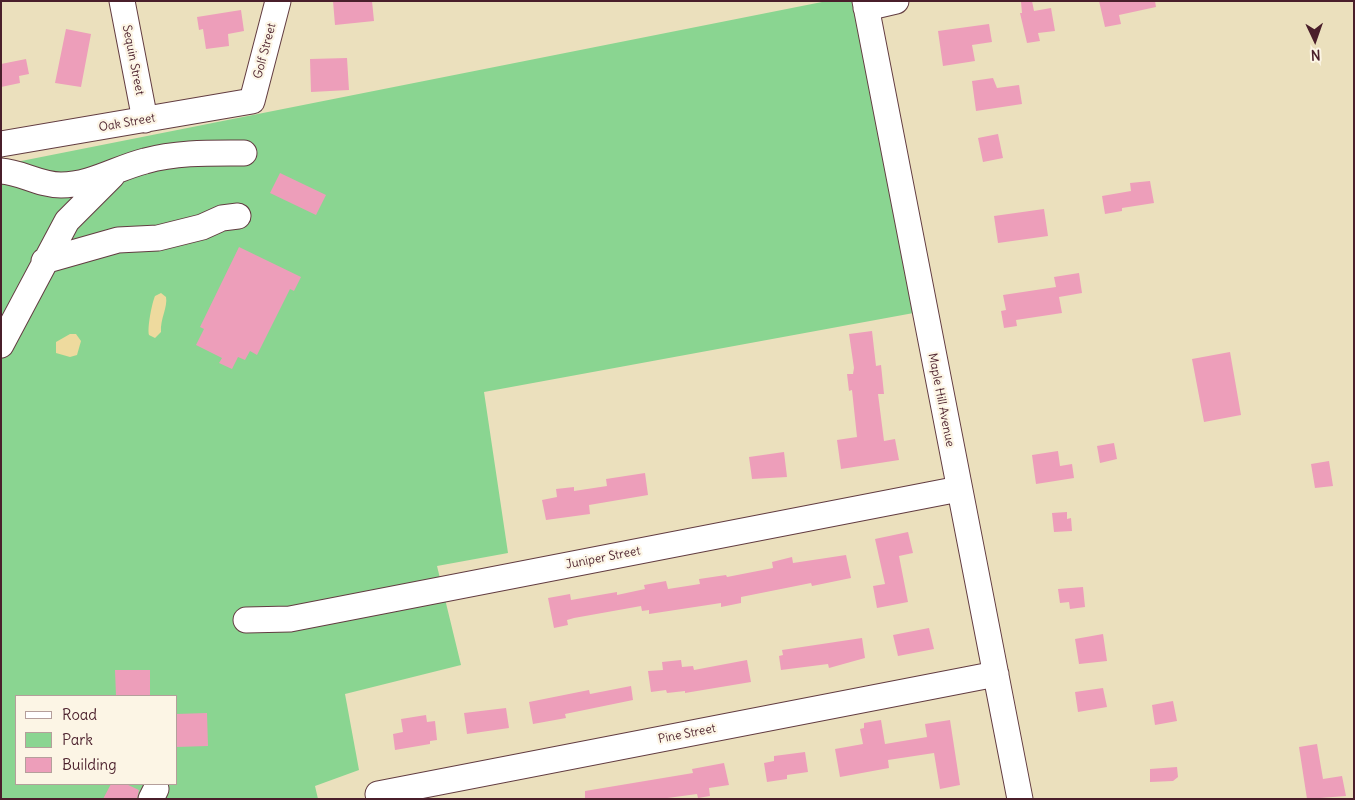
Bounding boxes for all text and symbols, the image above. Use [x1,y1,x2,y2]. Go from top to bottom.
north arrow [1290,15,1340,65]
street label: Golf Street [251,22,279,80]
street label: Sequin Street [119,24,147,96]
text: N [1310,46,1321,64]
street label: Oak Street [98,111,156,135]
street label: Maple Hill Avenue [925,352,957,448]
street label: Juniper Street [564,544,642,572]
legend [15,695,178,785]
text: Road [62,705,97,724]
street label: Pine Street [657,721,717,747]
text: Park [62,730,93,749]
text: Building [62,755,117,774]

